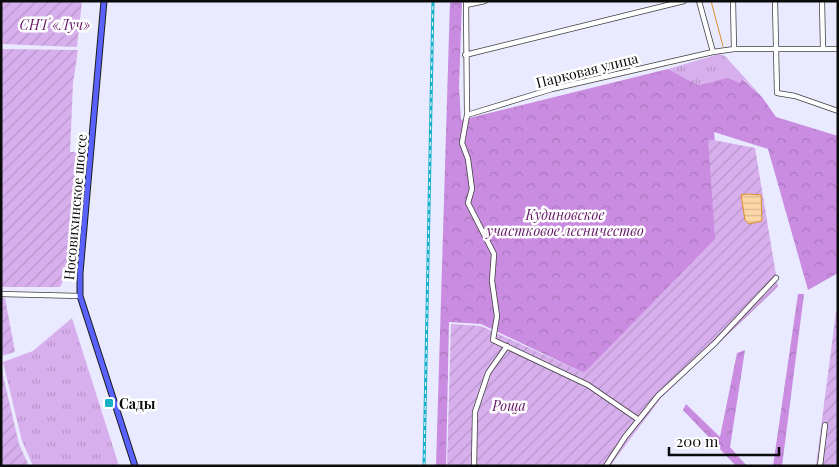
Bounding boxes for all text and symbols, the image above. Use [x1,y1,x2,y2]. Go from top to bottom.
park label: СНТ «Луч» [20,15,90,34]
street label: Парковая улица [534,48,640,92]
street label: Носовихинское шоссе [59,133,91,281]
park label: Кудиновское участковое лесничество [484,205,644,240]
place label: Сады [119,394,156,413]
park label: Роща [491,396,526,415]
marker: Сады [103,397,115,409]
scale bar [669,424,779,456]
text: 200 m [676,431,719,451]

